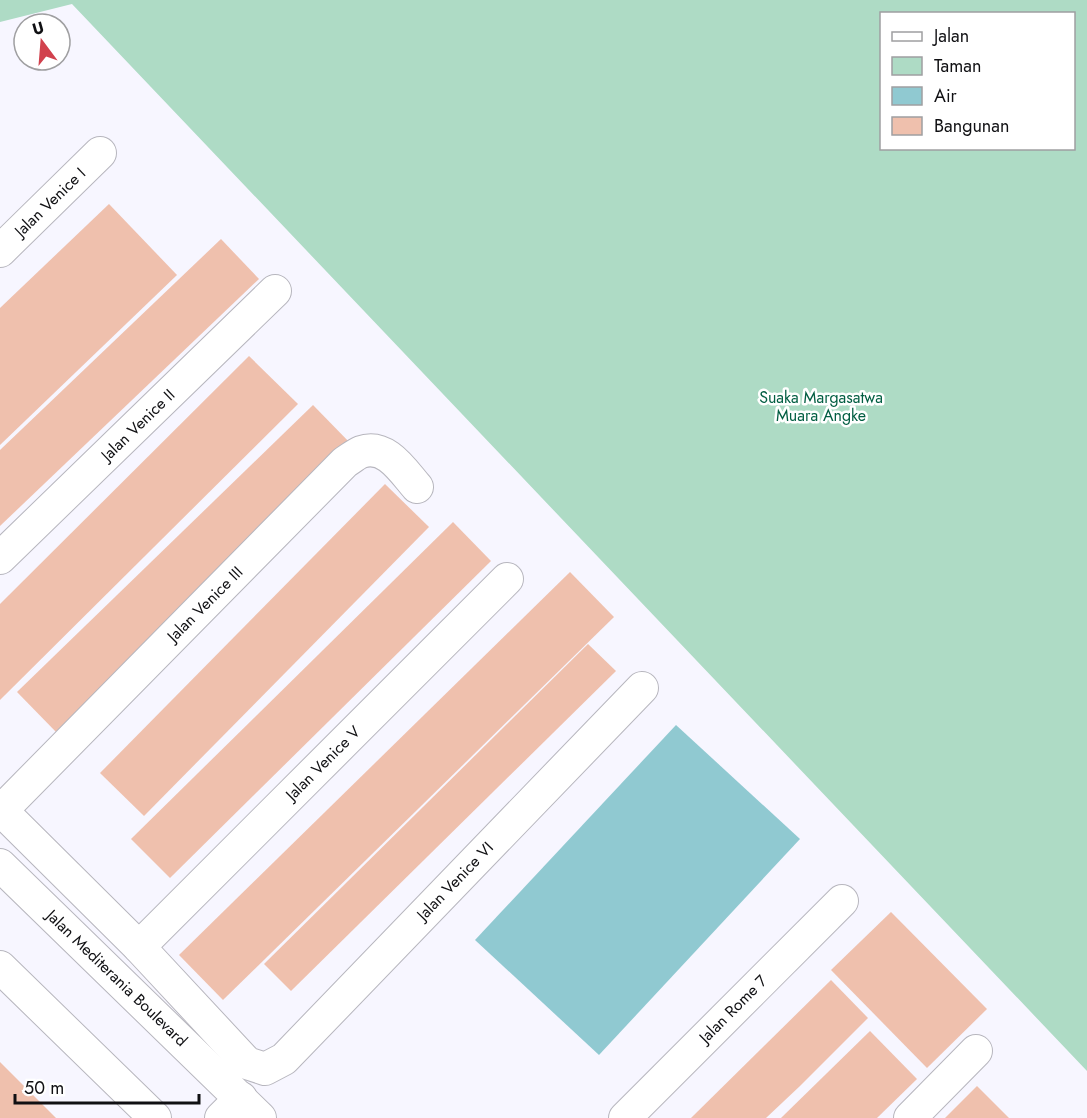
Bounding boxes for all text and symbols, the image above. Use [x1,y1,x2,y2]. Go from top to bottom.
north arrow [12,12,72,72]
legend [880,12,1075,150]
text: U [29,15,47,41]
text: Jalan [932,23,969,49]
text: Taman [934,53,981,79]
text: Air [934,83,958,109]
text: Bangunan [934,113,1009,139]
street label: Jalan Venice I [8,162,91,243]
street label: Jalan Venice II [94,384,180,468]
park label: Suaka Margasatwa Muara Angke [759,386,883,427]
street label: Jalan Venice III [161,561,248,648]
street label: Jalan Venice V [279,720,366,807]
street label: Jalan Venice VI [410,837,498,927]
street label: Jalan Mediterania Boulevard [40,903,193,1052]
street label: Jalan Rome 7 [692,969,773,1050]
scale bar [15,1067,200,1105]
text: 50 m [24,1075,64,1101]

